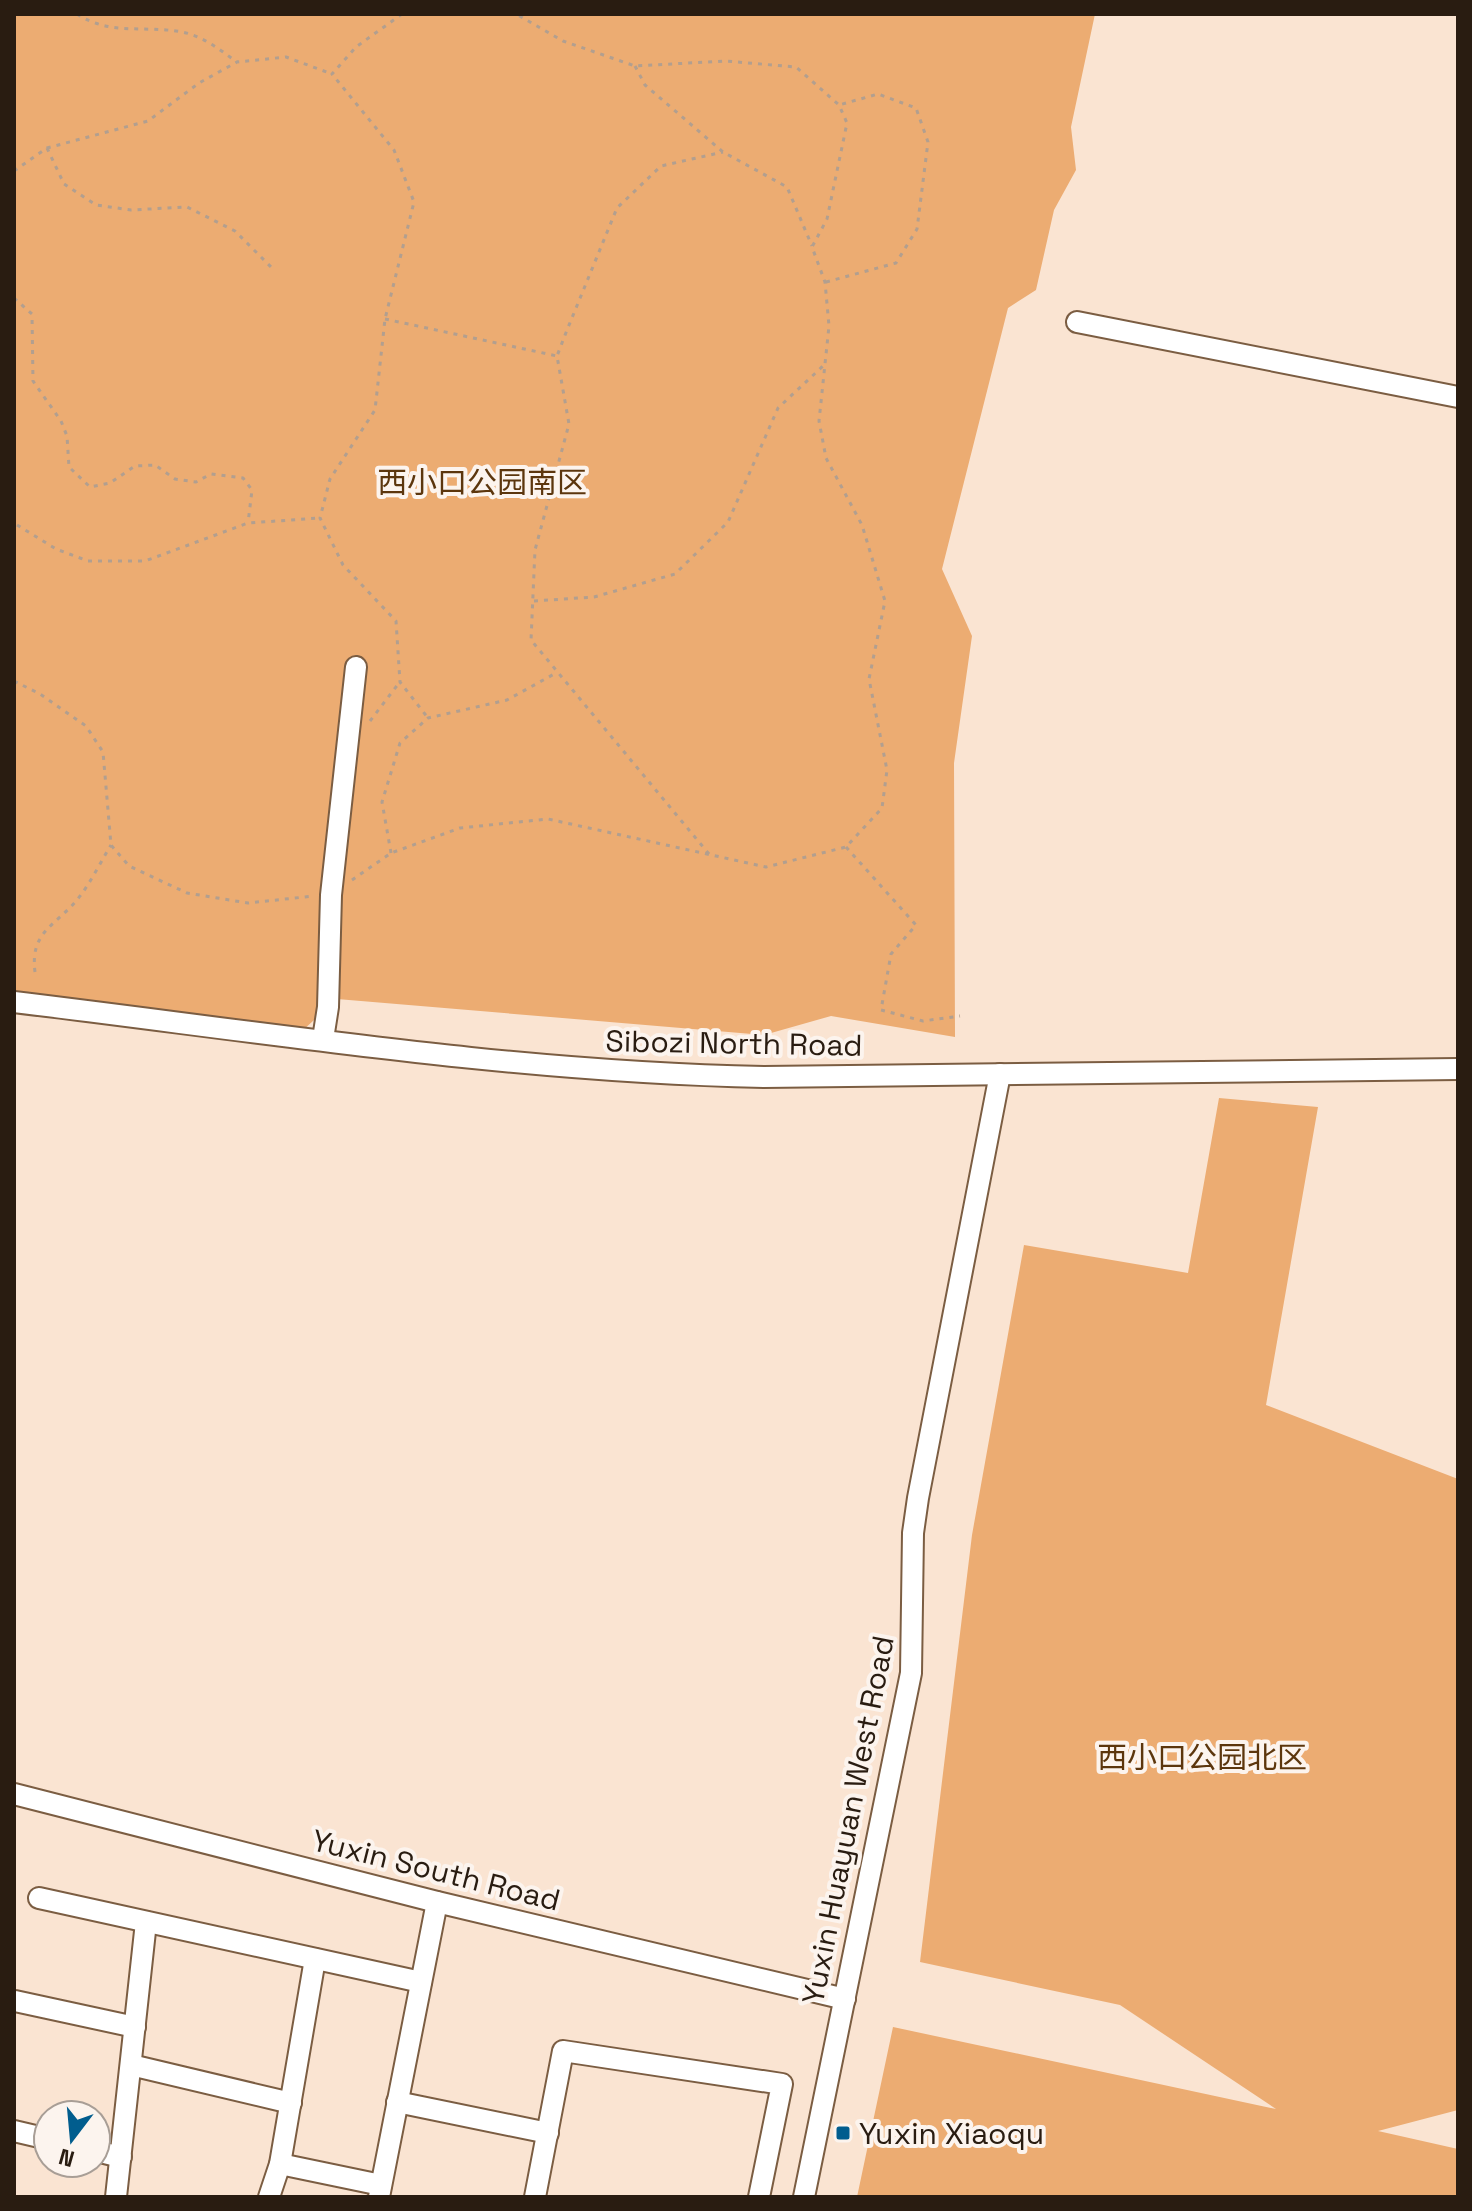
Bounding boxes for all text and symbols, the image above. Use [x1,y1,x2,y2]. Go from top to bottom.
park label: 西小口公园南区 [377,463,587,502]
street label: Sibozi North Road [605,1021,863,1065]
street label: Yuxin Huayuan West Road [793,1632,903,2008]
park label: 西小口公园北区 [1097,1738,1307,1777]
street label: Yuxin South Road [308,1820,564,1920]
north arrow [32,2099,112,2179]
place label: Yuxin Xiaoqu [859,2114,1044,2153]
marker: Yuxin Xiaoqu [834,2124,852,2142]
text: N [56,2143,77,2174]

